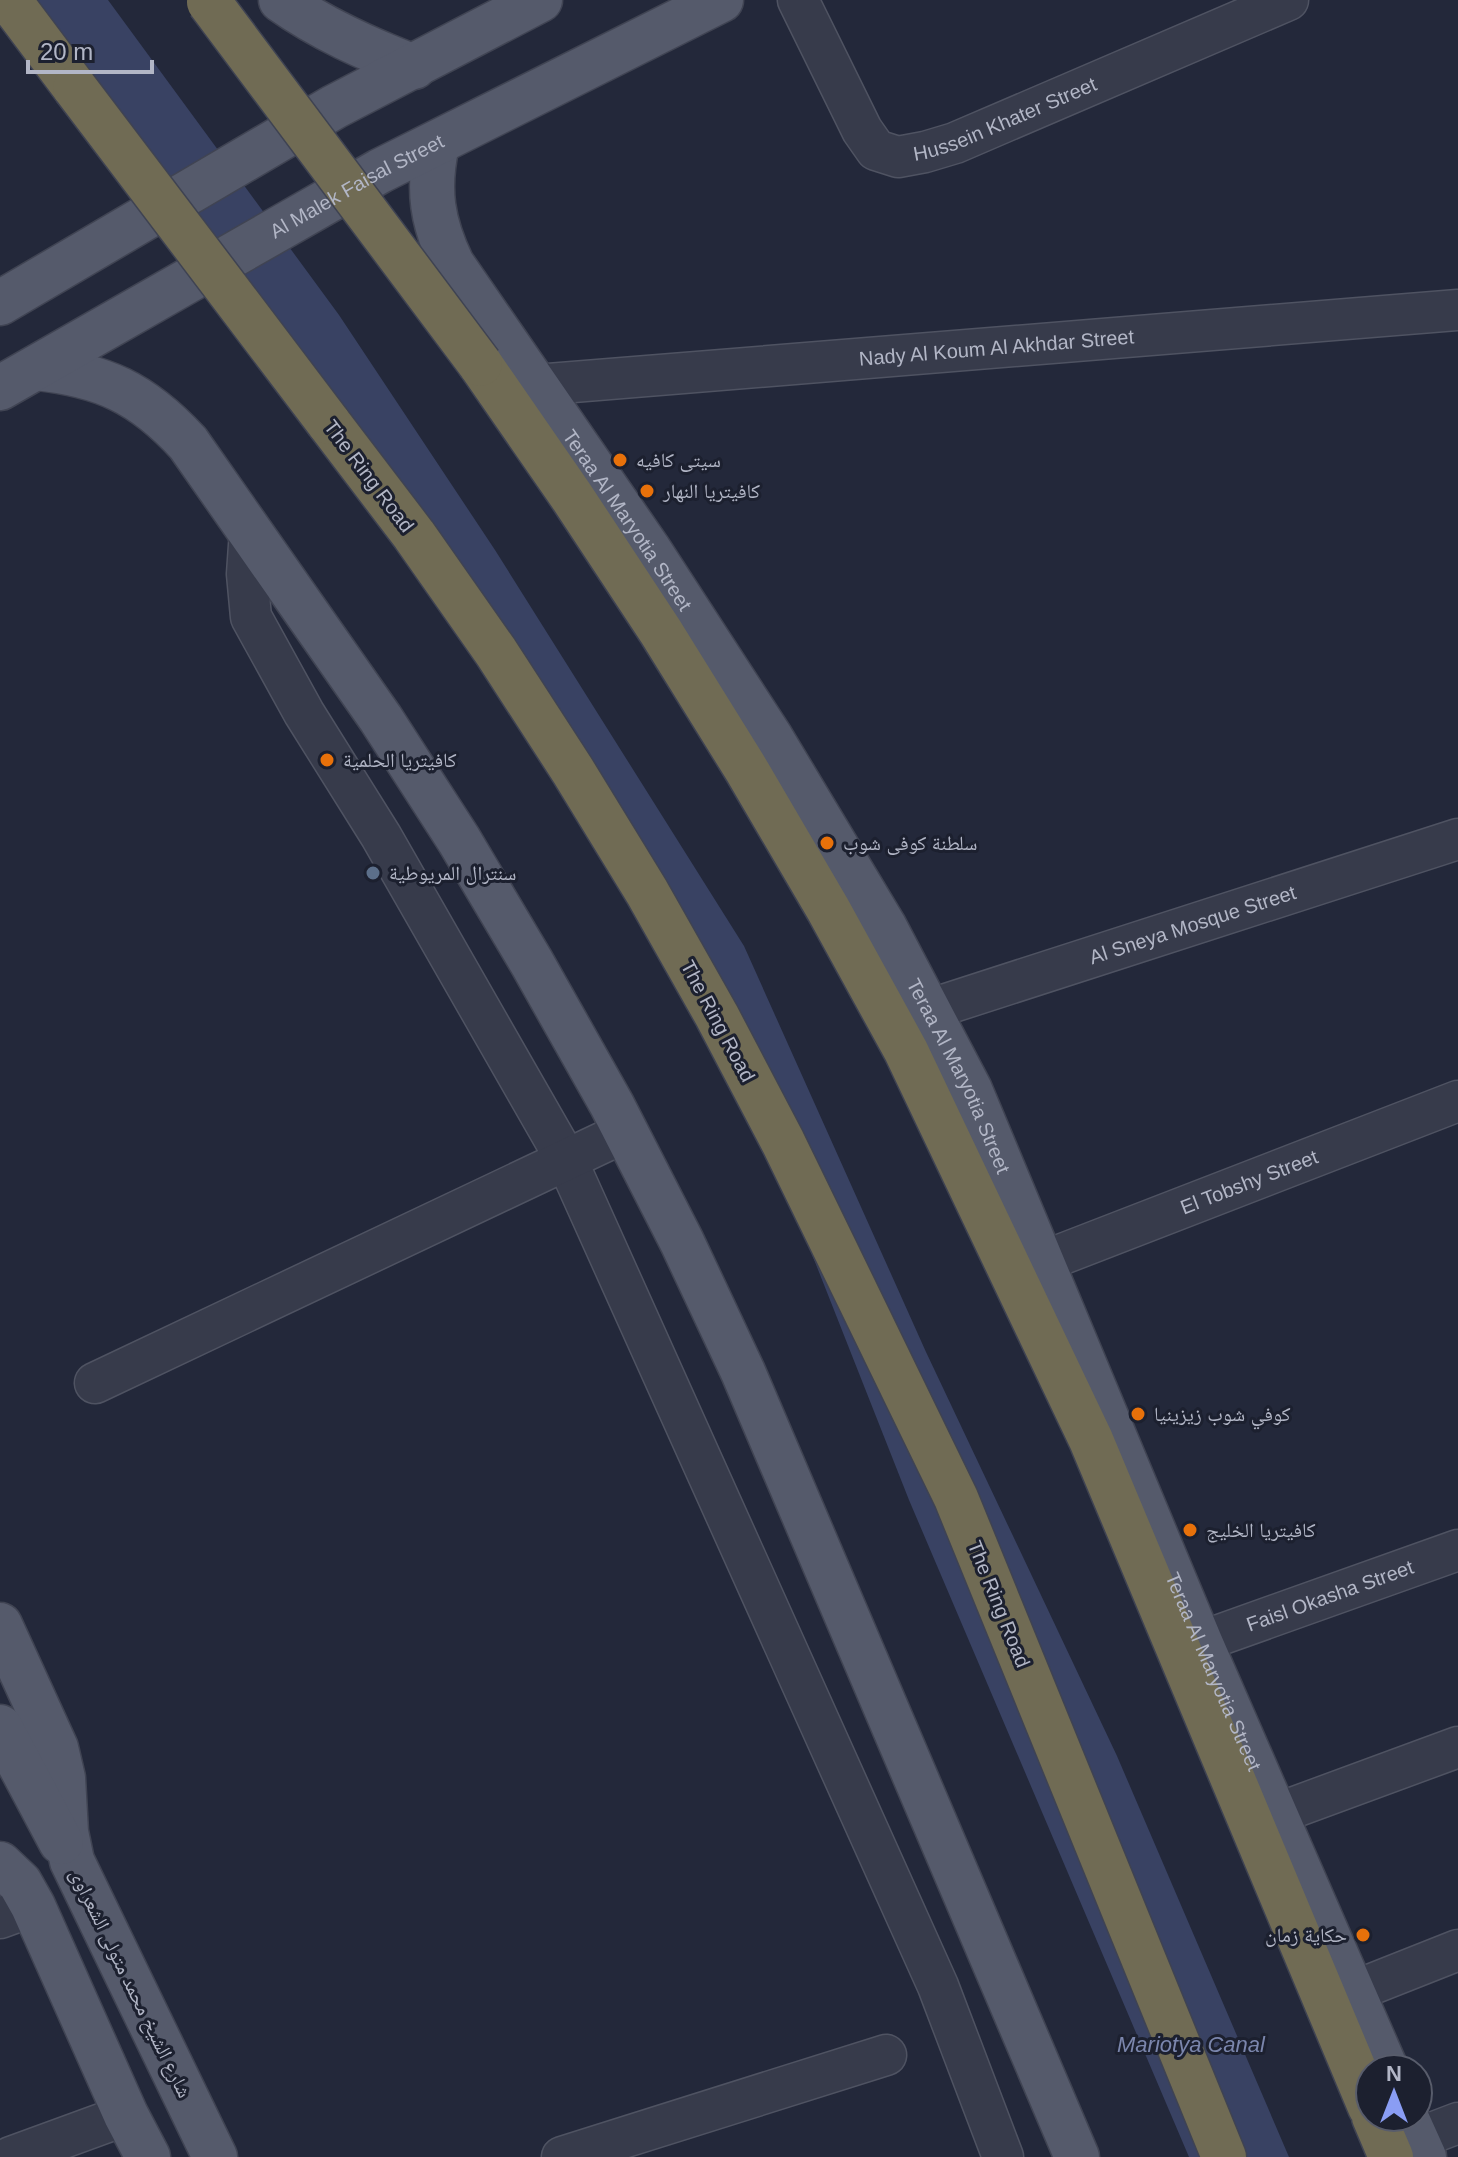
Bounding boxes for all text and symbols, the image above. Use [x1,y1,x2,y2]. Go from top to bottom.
scale bar [28,24,152,74]
text: 20 m [40,38,93,65]
street label: Hussein Khater Street [911,72,1100,165]
street label: Al Malek Faisal Street [266,130,448,242]
street label: Nady Al Koum Al Akhdar Street [858,325,1135,370]
street label: The Ring Road [320,416,418,536]
street label: Teraa Al Maryotia Street [558,425,697,615]
place label: سيتى كافيه [636,449,721,472]
marker: سيتى كافيه [611,451,629,469]
place label: كافيتريا النهار [662,480,760,503]
marker: كافيتريا النهار [638,482,656,500]
place label: كافيتريا الحلمية [343,749,456,771]
marker: كافيتريا الحلمية [318,751,336,769]
place label: سلطنة كوفى شوب [843,832,977,855]
marker: سلطنة كوفى شوب [818,834,836,852]
place label: سنترال المريوطية [389,862,517,885]
marker: سنترال المريوطية [364,864,382,882]
street label: Al Sneya Mosque Street [1087,881,1299,968]
street label: The Ring Road [677,956,759,1086]
street label: Teraa Al Maryotia Street [903,975,1015,1177]
street label: El Tobshy Street [1177,1145,1321,1218]
place label: كوفي شوب زيزينيا [1154,1403,1291,1430]
marker: كوفي شوب زيزينيا [1129,1405,1147,1423]
place label: كافيتريا الخليج [1206,1519,1315,1543]
marker: كافيتريا الخليج [1181,1521,1199,1539]
street label: The Ring Road [964,1538,1034,1670]
street label: Faisl Okasha Street [1244,1556,1417,1636]
street label: Teraa Al Maryotia Street [1161,1569,1266,1774]
street label: شارع الشيخ محمد متولى الشعراوى [64,1865,196,2102]
place label: حكاية زمان [1265,1924,1347,1947]
marker: حكاية زمان [1354,1926,1372,1944]
water label: Mariotya Canal [1117,2032,1266,2057]
north arrow [1354,2053,1434,2133]
text: N [1386,2061,1402,2086]

